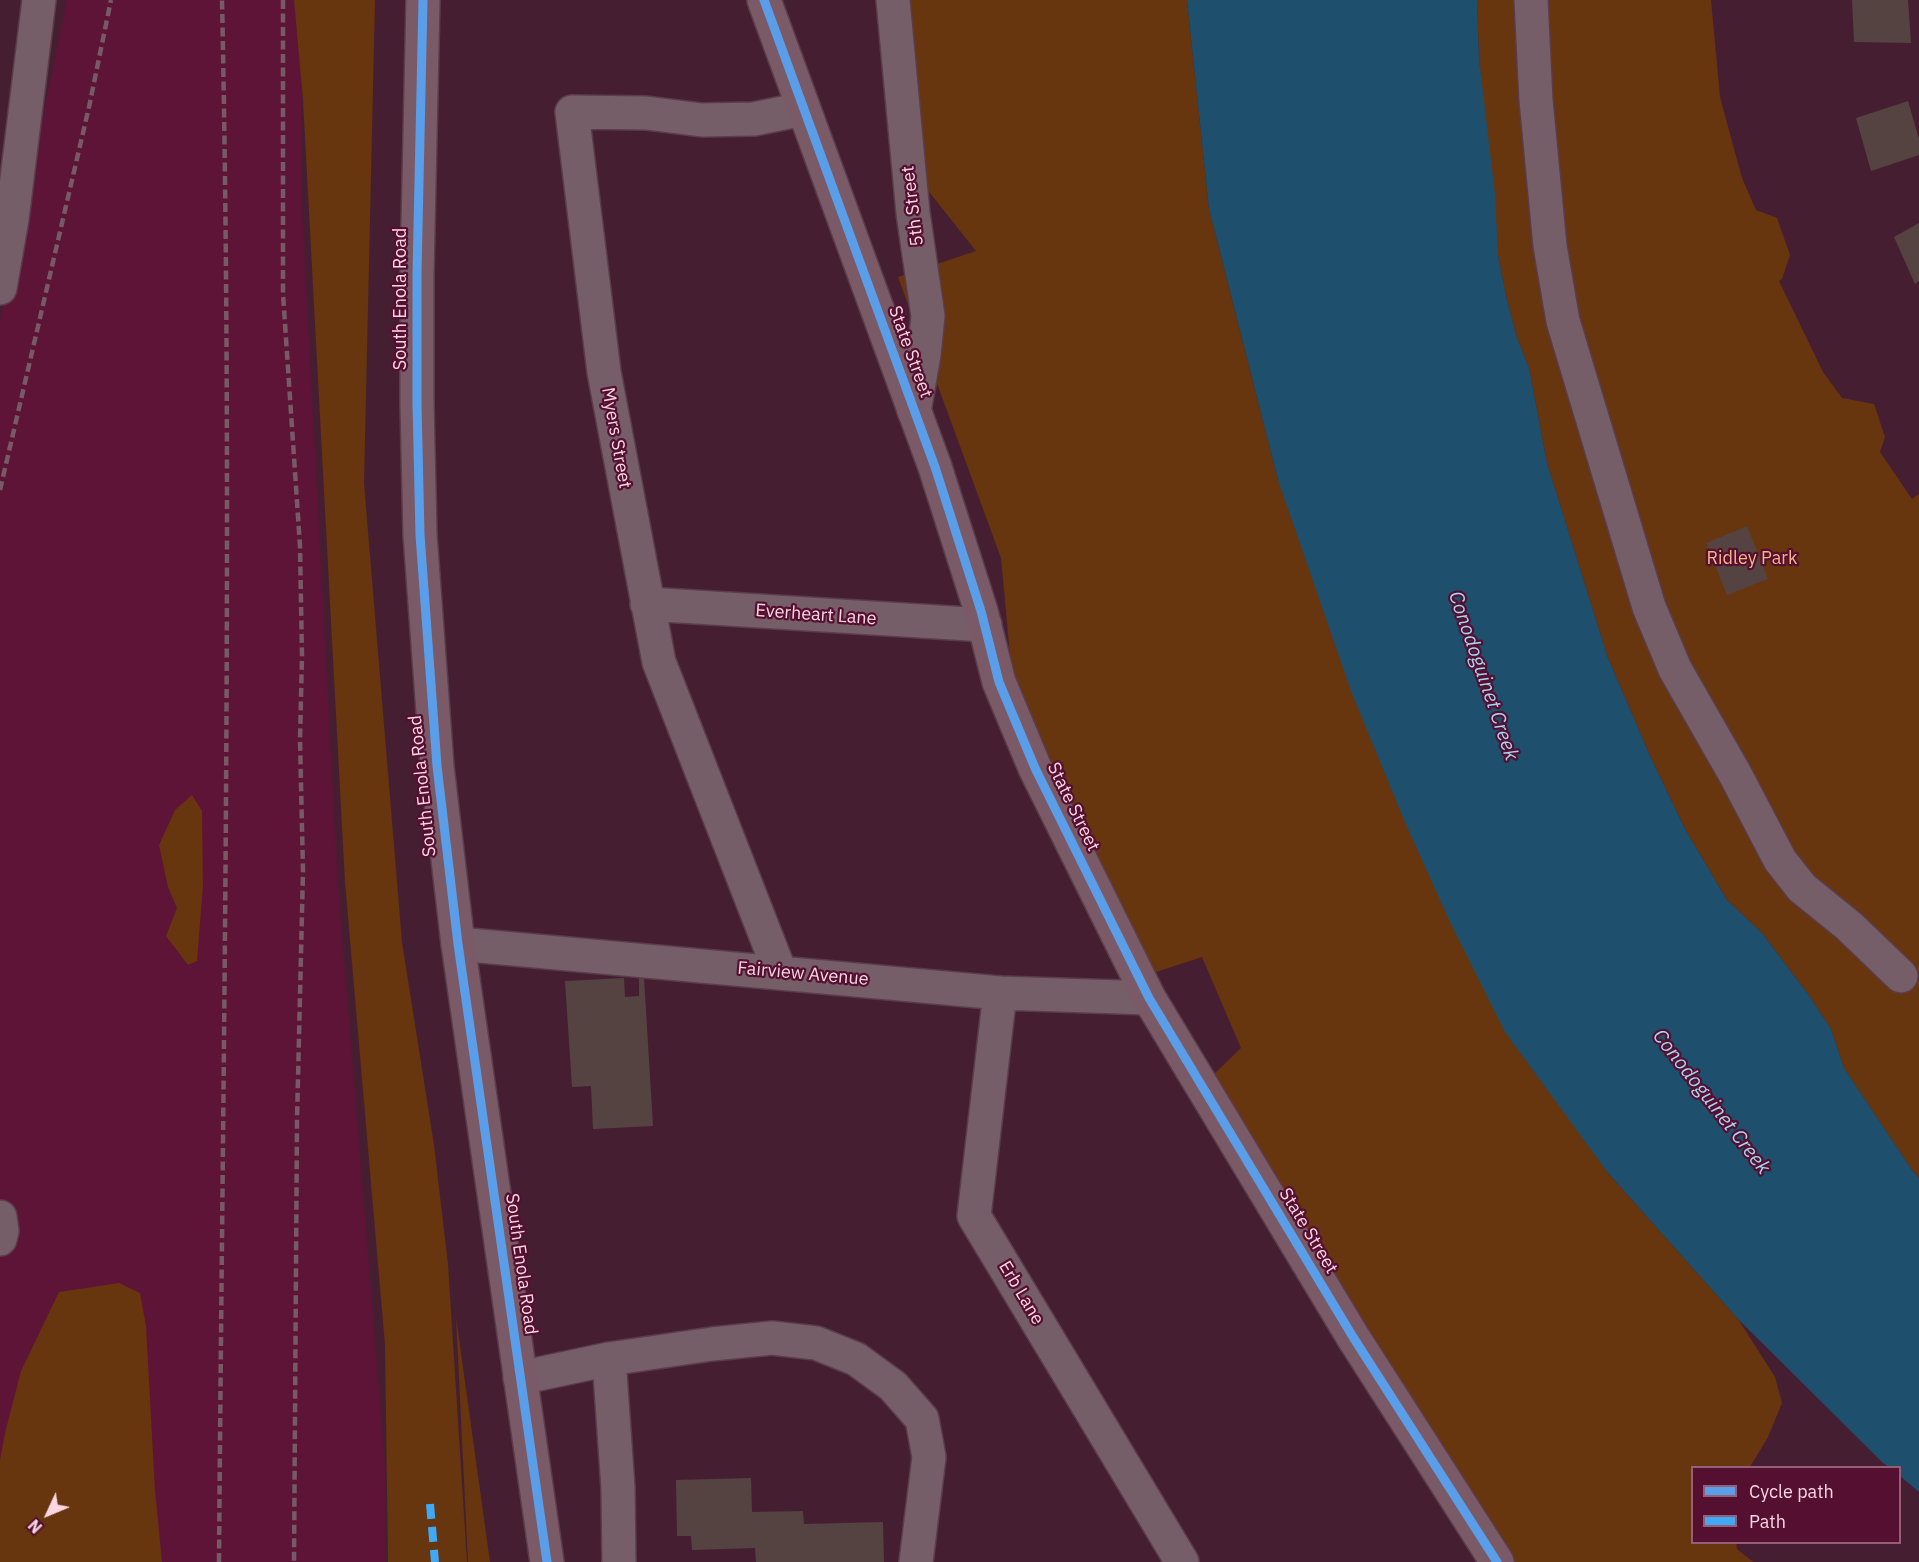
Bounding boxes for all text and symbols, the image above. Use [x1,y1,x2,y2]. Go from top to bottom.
street label: 5th Street [897,165,929,247]
street label: South Enola Road [390,228,412,370]
street label: State Street [883,303,937,401]
street label: Myers Street [596,386,636,490]
park label: Ridley Park [1707,548,1797,570]
water label: Conodoguinet Creek [1443,588,1523,764]
street label: Everheart Lane [755,600,877,630]
street label: South Enola Road [405,714,441,858]
street label: State Street [1042,759,1104,855]
street label: Fairview Avenue [737,958,869,990]
water label: Conodoguinet Creek [1647,1025,1775,1179]
street label: State Street [1274,1184,1342,1278]
street label: South Enola Road [500,1192,542,1336]
street label: Erb Lane [994,1257,1048,1329]
legend [1691,1466,1901,1544]
text: Cycle path [1749,1480,1834,1503]
north arrow [18,1484,78,1544]
text: Path [1749,1510,1786,1533]
text: N [24,1515,46,1538]

